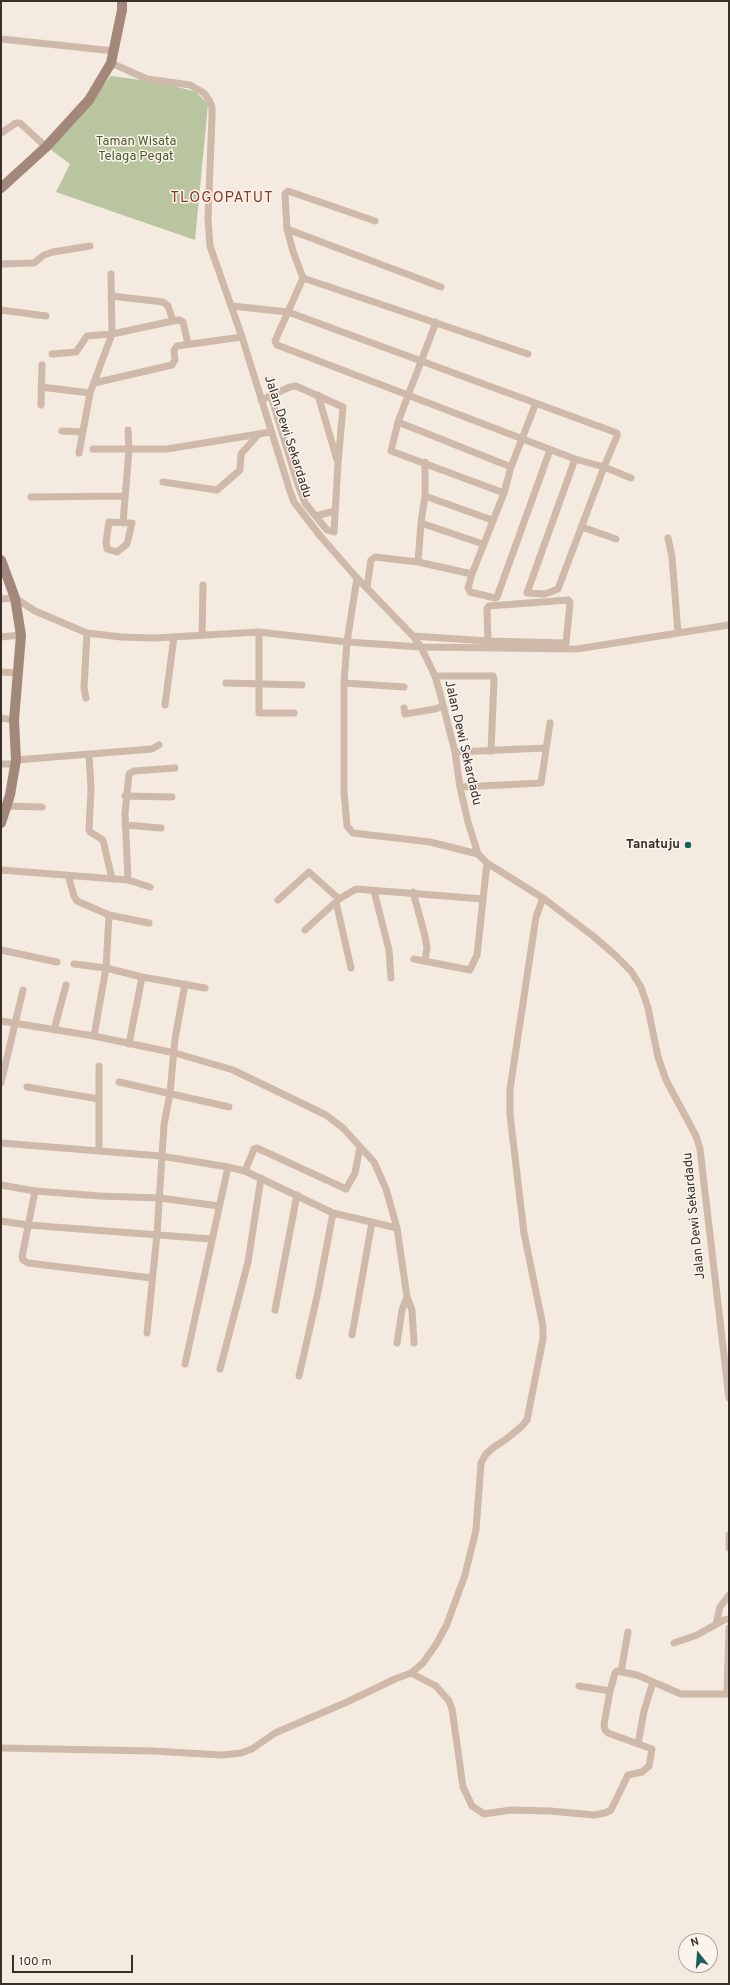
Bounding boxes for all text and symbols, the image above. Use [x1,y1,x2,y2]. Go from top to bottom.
park label: Taman Wisata Telaga Pegat [96,134,176,165]
district label: TLOGOPATUT [170,190,274,208]
street label: Jalan Dewi Sekardadu [260,374,314,500]
street label: Jalan Dewi Sekardadu [440,679,484,807]
place label: Tanatuju [626,837,680,853]
marker: Tanatuju [683,840,693,850]
street label: Jalan Dewi Sekardadu [681,1152,709,1280]
north arrow [678,1933,718,1973]
text: N [689,1935,701,1950]
scale bar [14,1947,135,1973]
text: 100 m [19,1954,52,1970]

